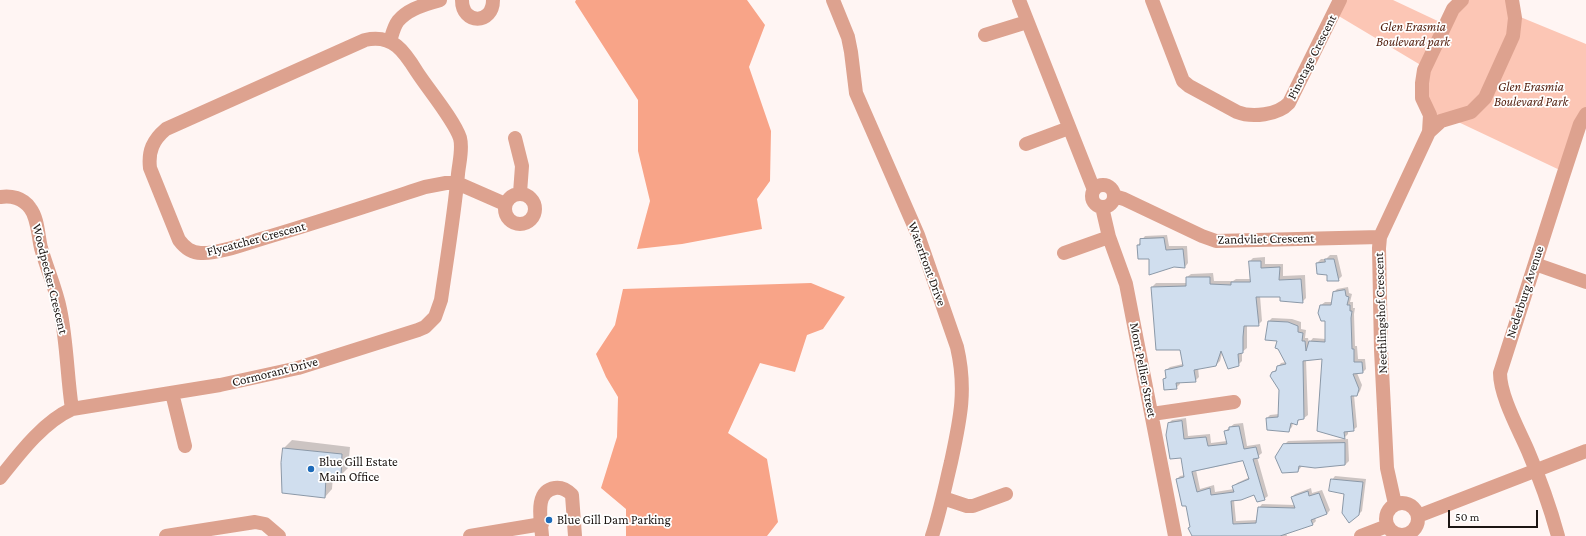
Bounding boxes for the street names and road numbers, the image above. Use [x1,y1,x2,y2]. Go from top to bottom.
street label: Pinotage Crescent [1284,12,1340,102]
street label: Flycatcher Crescent [205,218,307,260]
street label: Waterfront Drive [905,220,949,308]
street label: Woodpecker Crescent [29,222,71,336]
street label: Zandvliet Crescent [1217,230,1315,248]
street label: Nederburg Avenue [1503,244,1547,340]
street label: Neethlingshof Crescent [1371,252,1391,374]
street label: Mont Pellier Street [1126,321,1160,419]
street label: Cormorant Drive [230,354,320,390]

